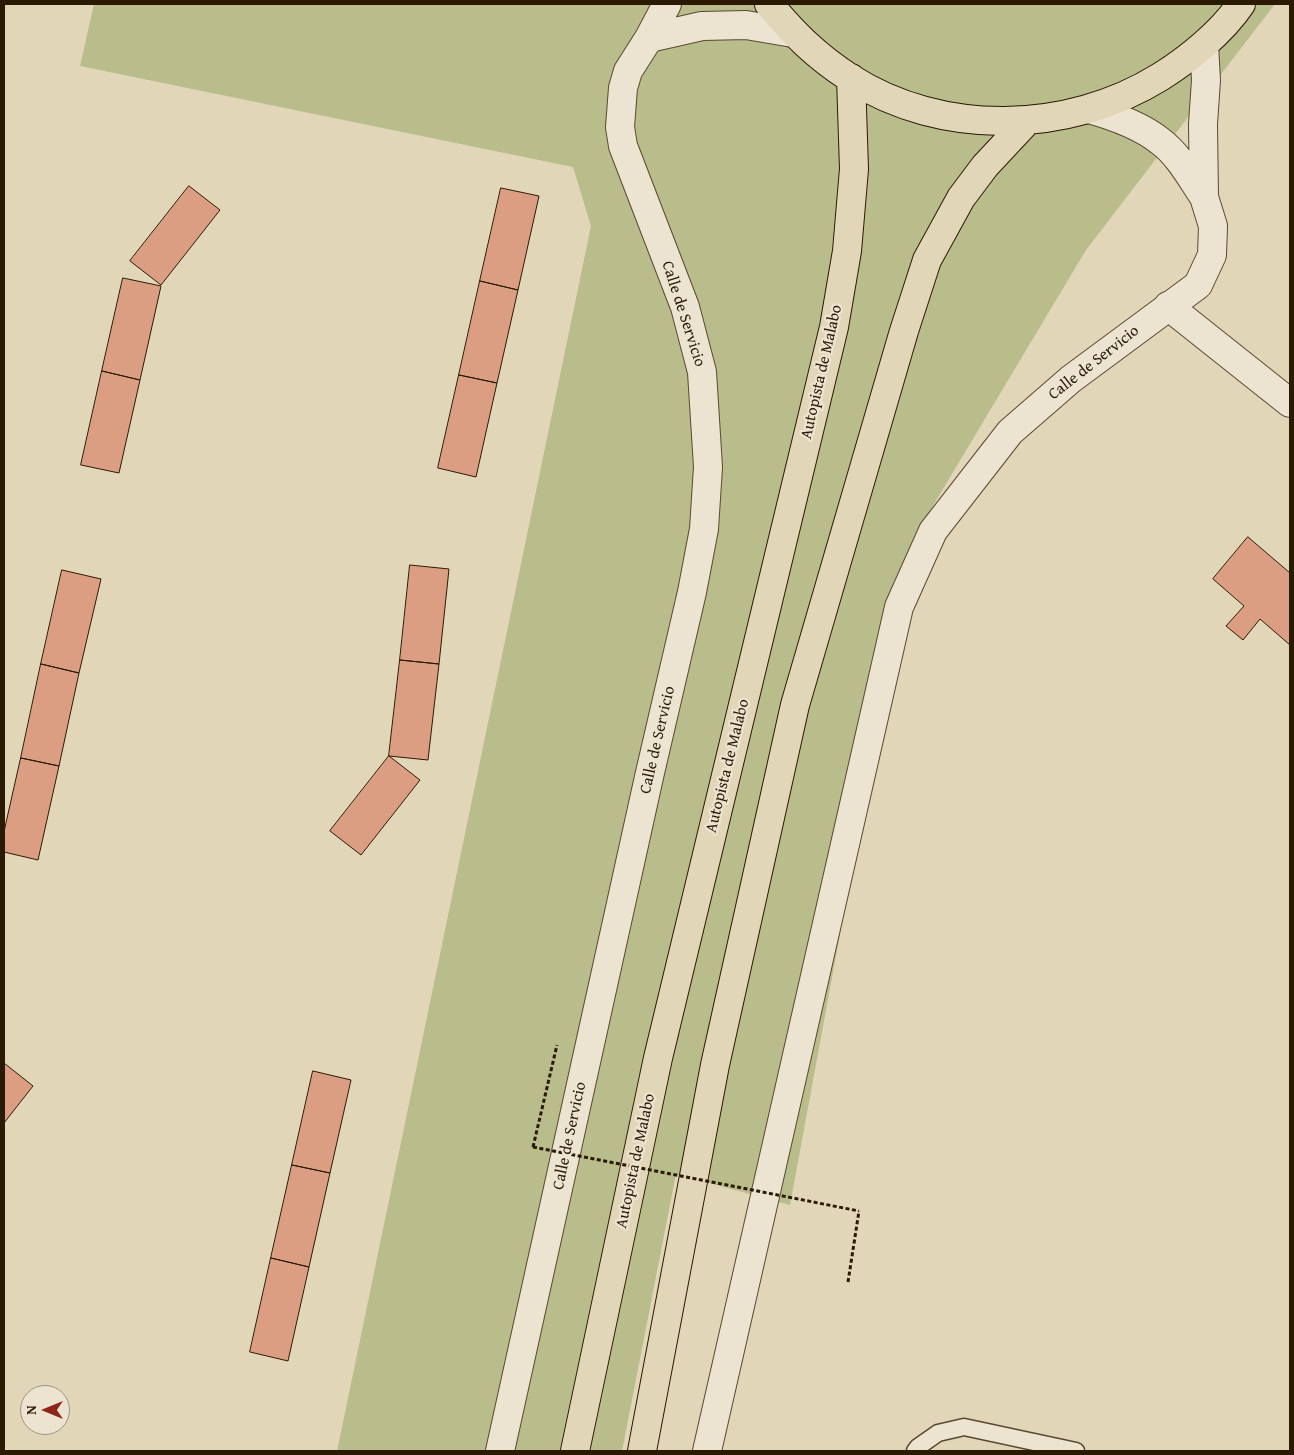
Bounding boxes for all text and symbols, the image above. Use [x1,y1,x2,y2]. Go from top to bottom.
street label: Calle de Servicio [657,259,709,369]
street label: Autopista de Malabo [797,303,847,441]
street label: Calle de Servicio [1045,322,1143,404]
street label: Calle de Servicio [636,684,680,796]
street label: Autopista de Malabo [702,697,754,835]
street label: Calle de Servicio [549,1080,591,1192]
street label: Autopista de Malabo [612,1092,660,1230]
north arrow [20,1385,70,1435]
text: N [21,1405,41,1415]

